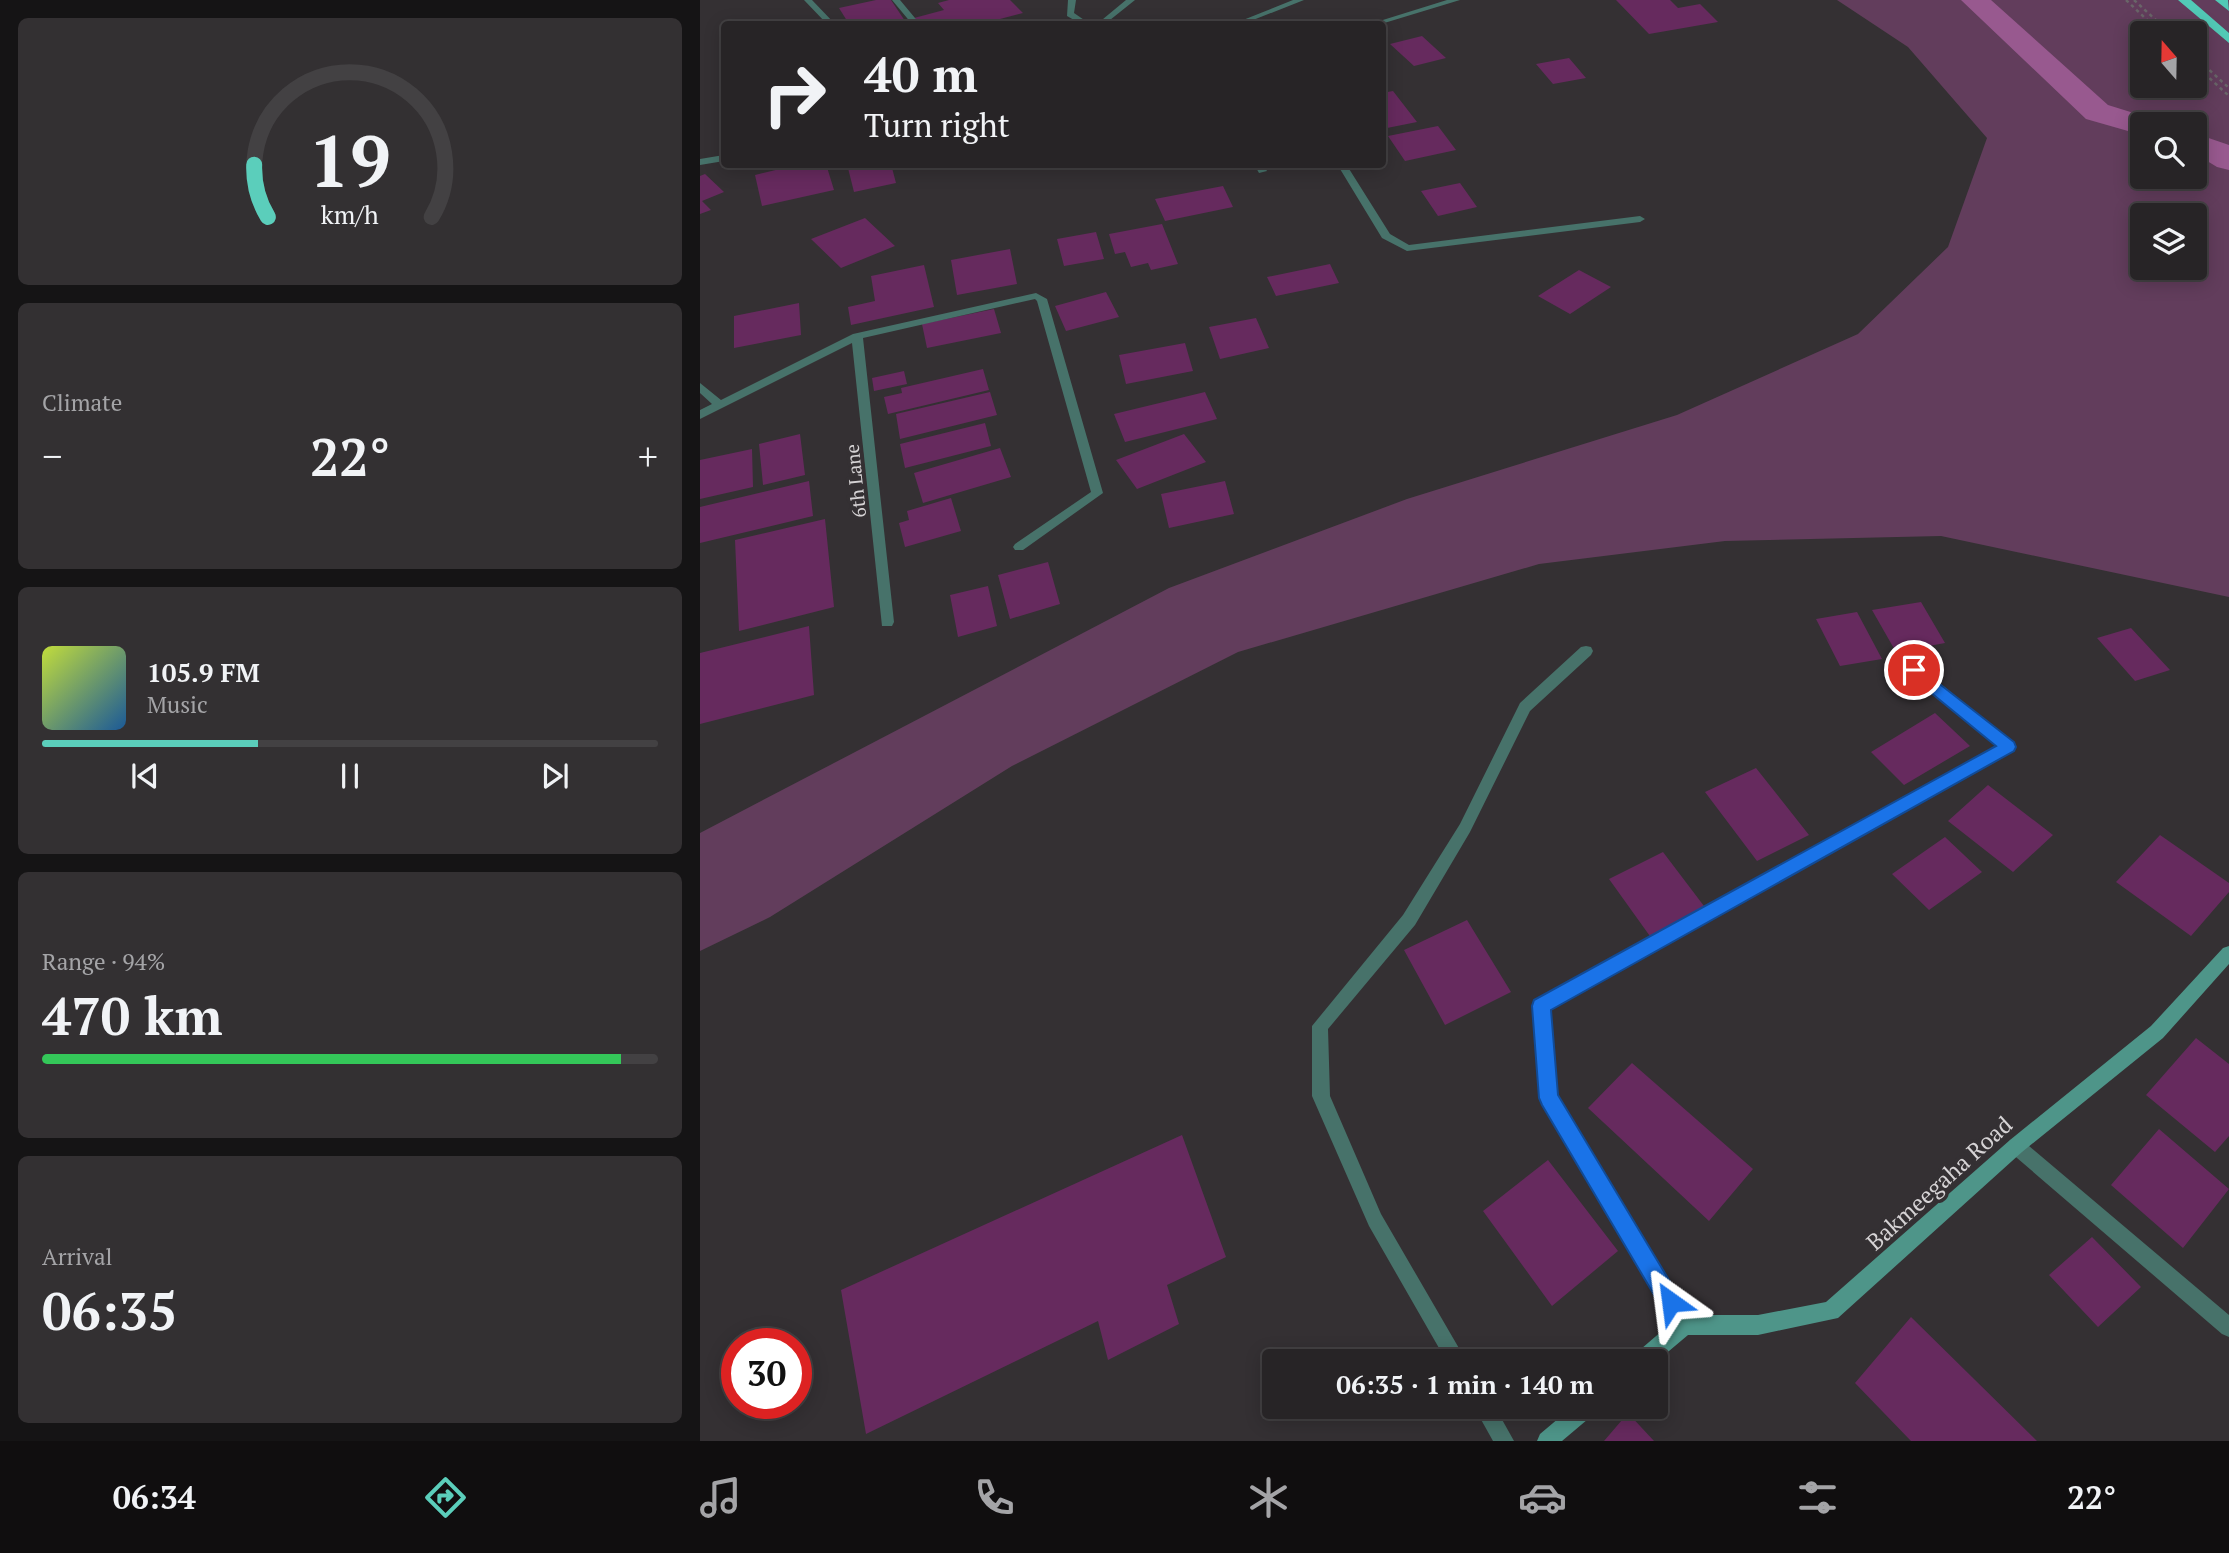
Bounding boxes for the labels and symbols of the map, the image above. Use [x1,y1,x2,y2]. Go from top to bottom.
north arrow [2130,21,2207,98]
street label: 6th Lane [839,443,871,519]
pin [1884,640,1944,700]
street label: Bakmeegaha Road [1859,1109,2019,1257]
position arrow [1634,1265,1708,1339]
speed limit sign: 30 [721,1328,812,1419]

